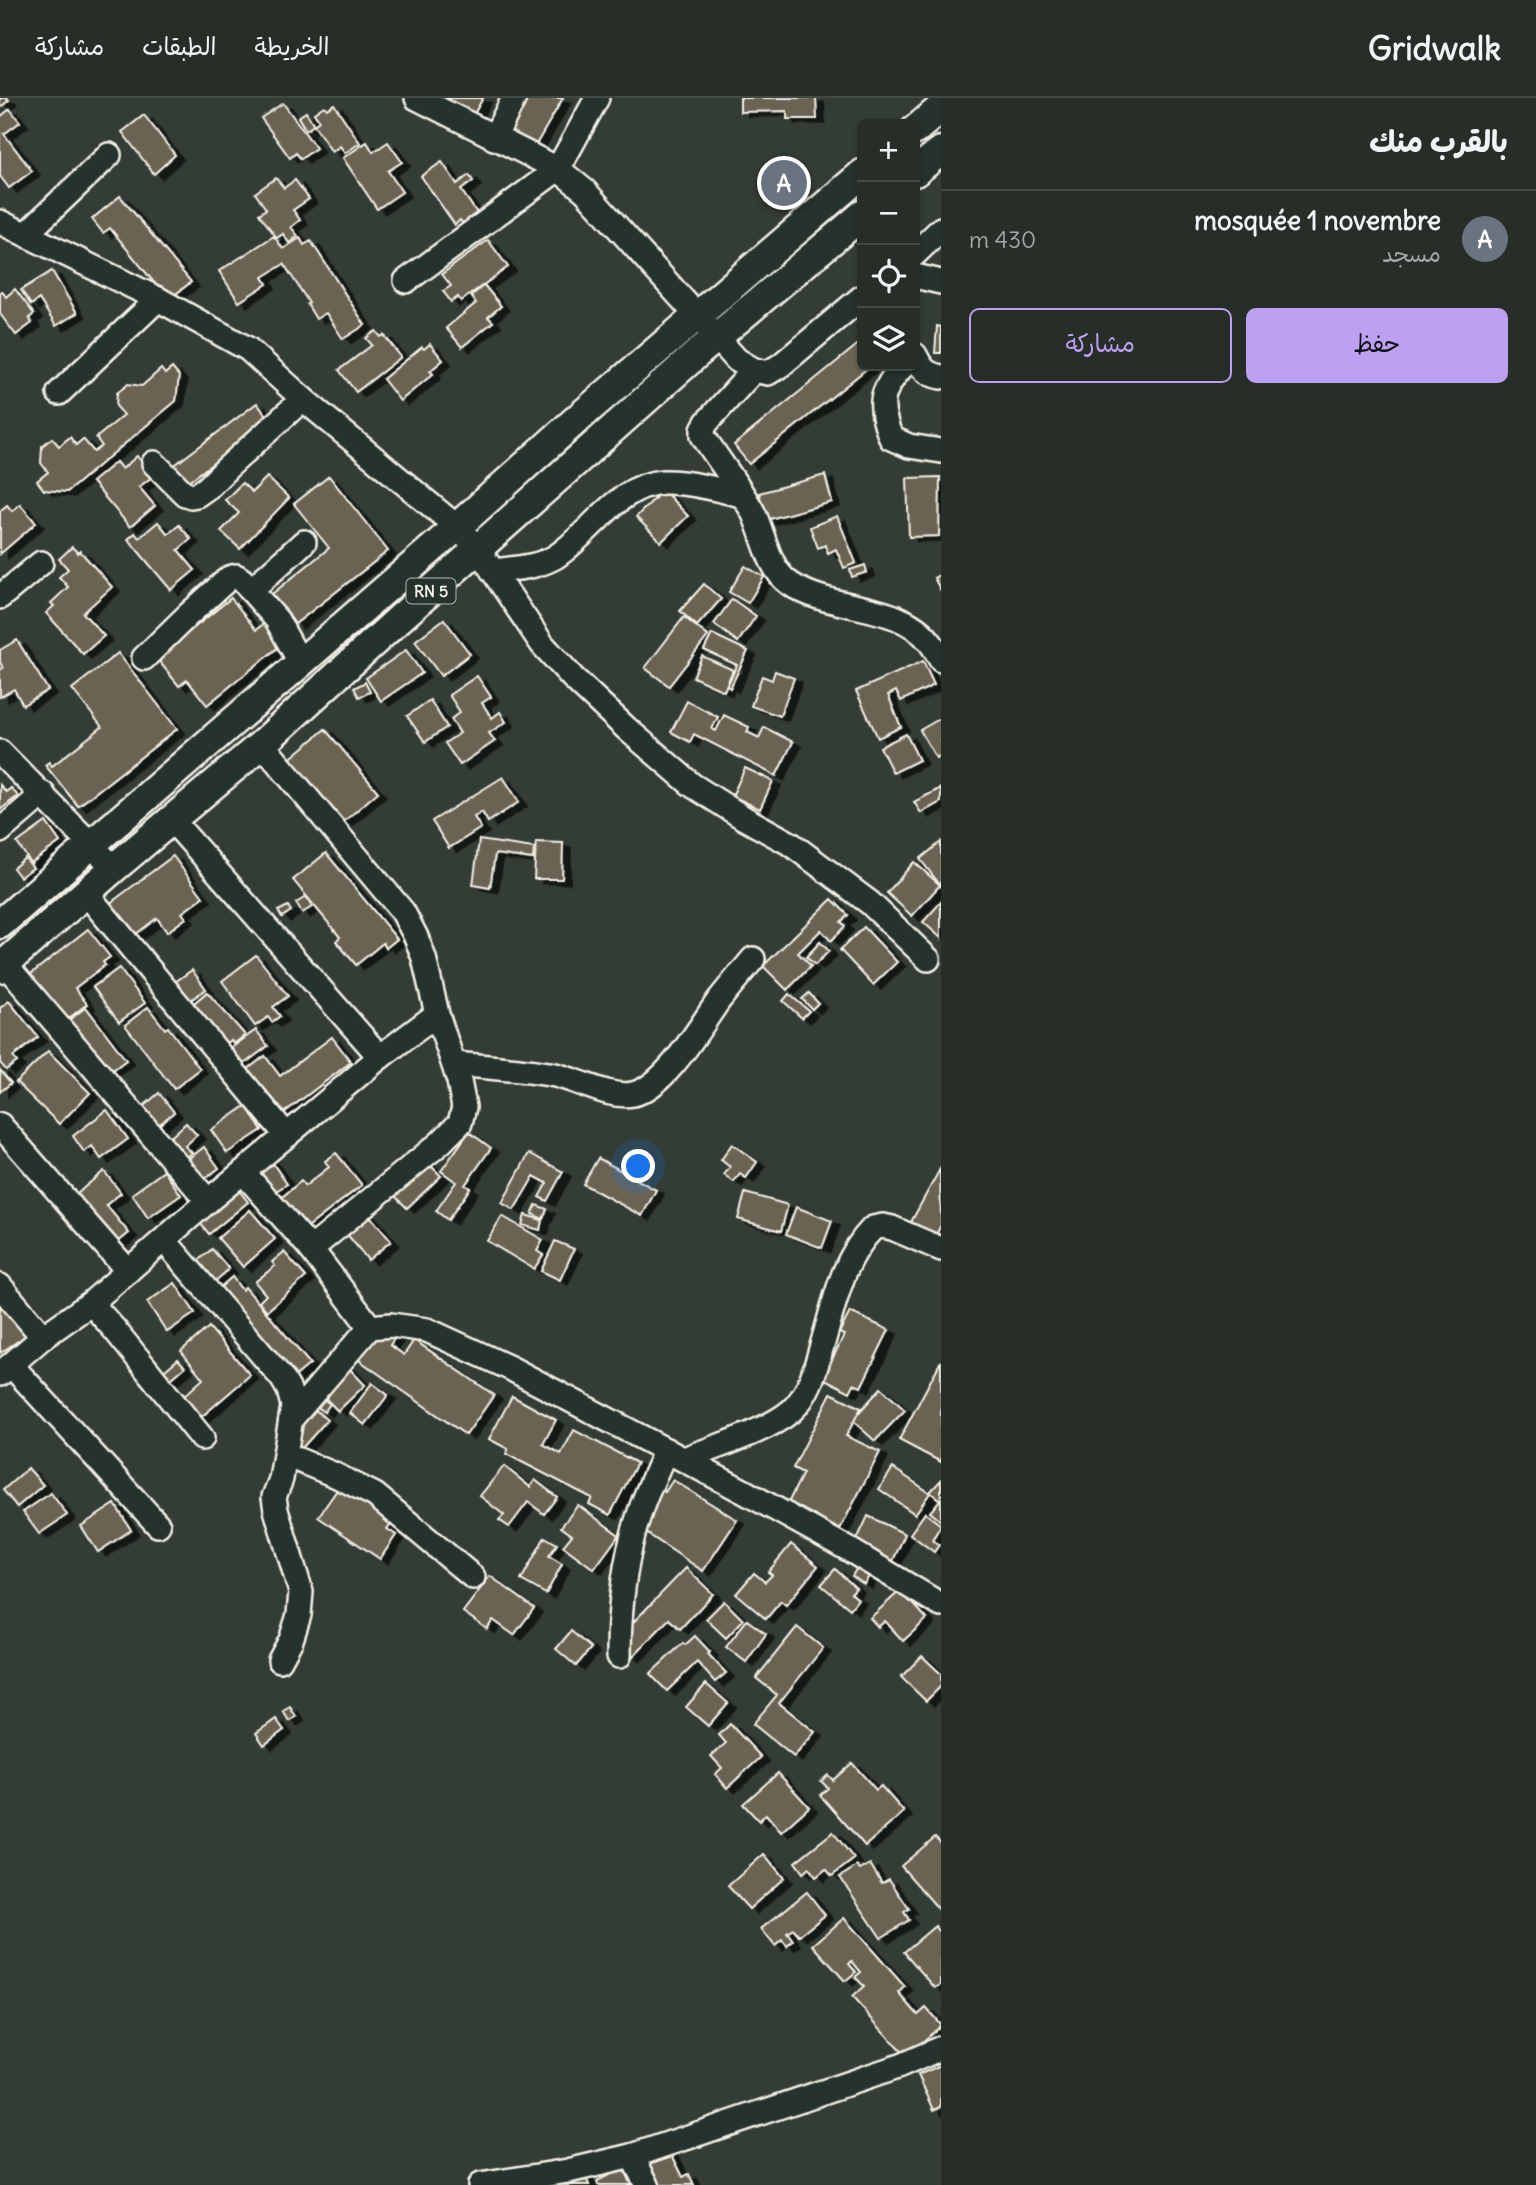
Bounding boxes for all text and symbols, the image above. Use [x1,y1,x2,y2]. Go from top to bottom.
text: Gridwalk [1368,27,1501,69]
text: مشاركة [35,31,104,61]
text: الطبقات [142,31,217,61]
text: الخريطة [255,31,329,61]
map controls [857,119,920,371]
button: + [857,119,920,182]
text: بالقرب منك [1369,122,1508,160]
pin: A [761,157,807,209]
button: − [857,182,920,245]
text: mosquée 1 novembre [1194,204,1441,237]
text: 430 m [969,225,1036,254]
text: A [1478,225,1492,254]
text: مسجد [1382,239,1441,268]
button: locate [857,245,920,308]
button: layers [857,308,920,371]
button: مشاركة [969,308,1232,383]
button: حفظ [1246,308,1508,383]
road number: RN 5 [406,578,456,604]
your location [621,1149,655,1183]

